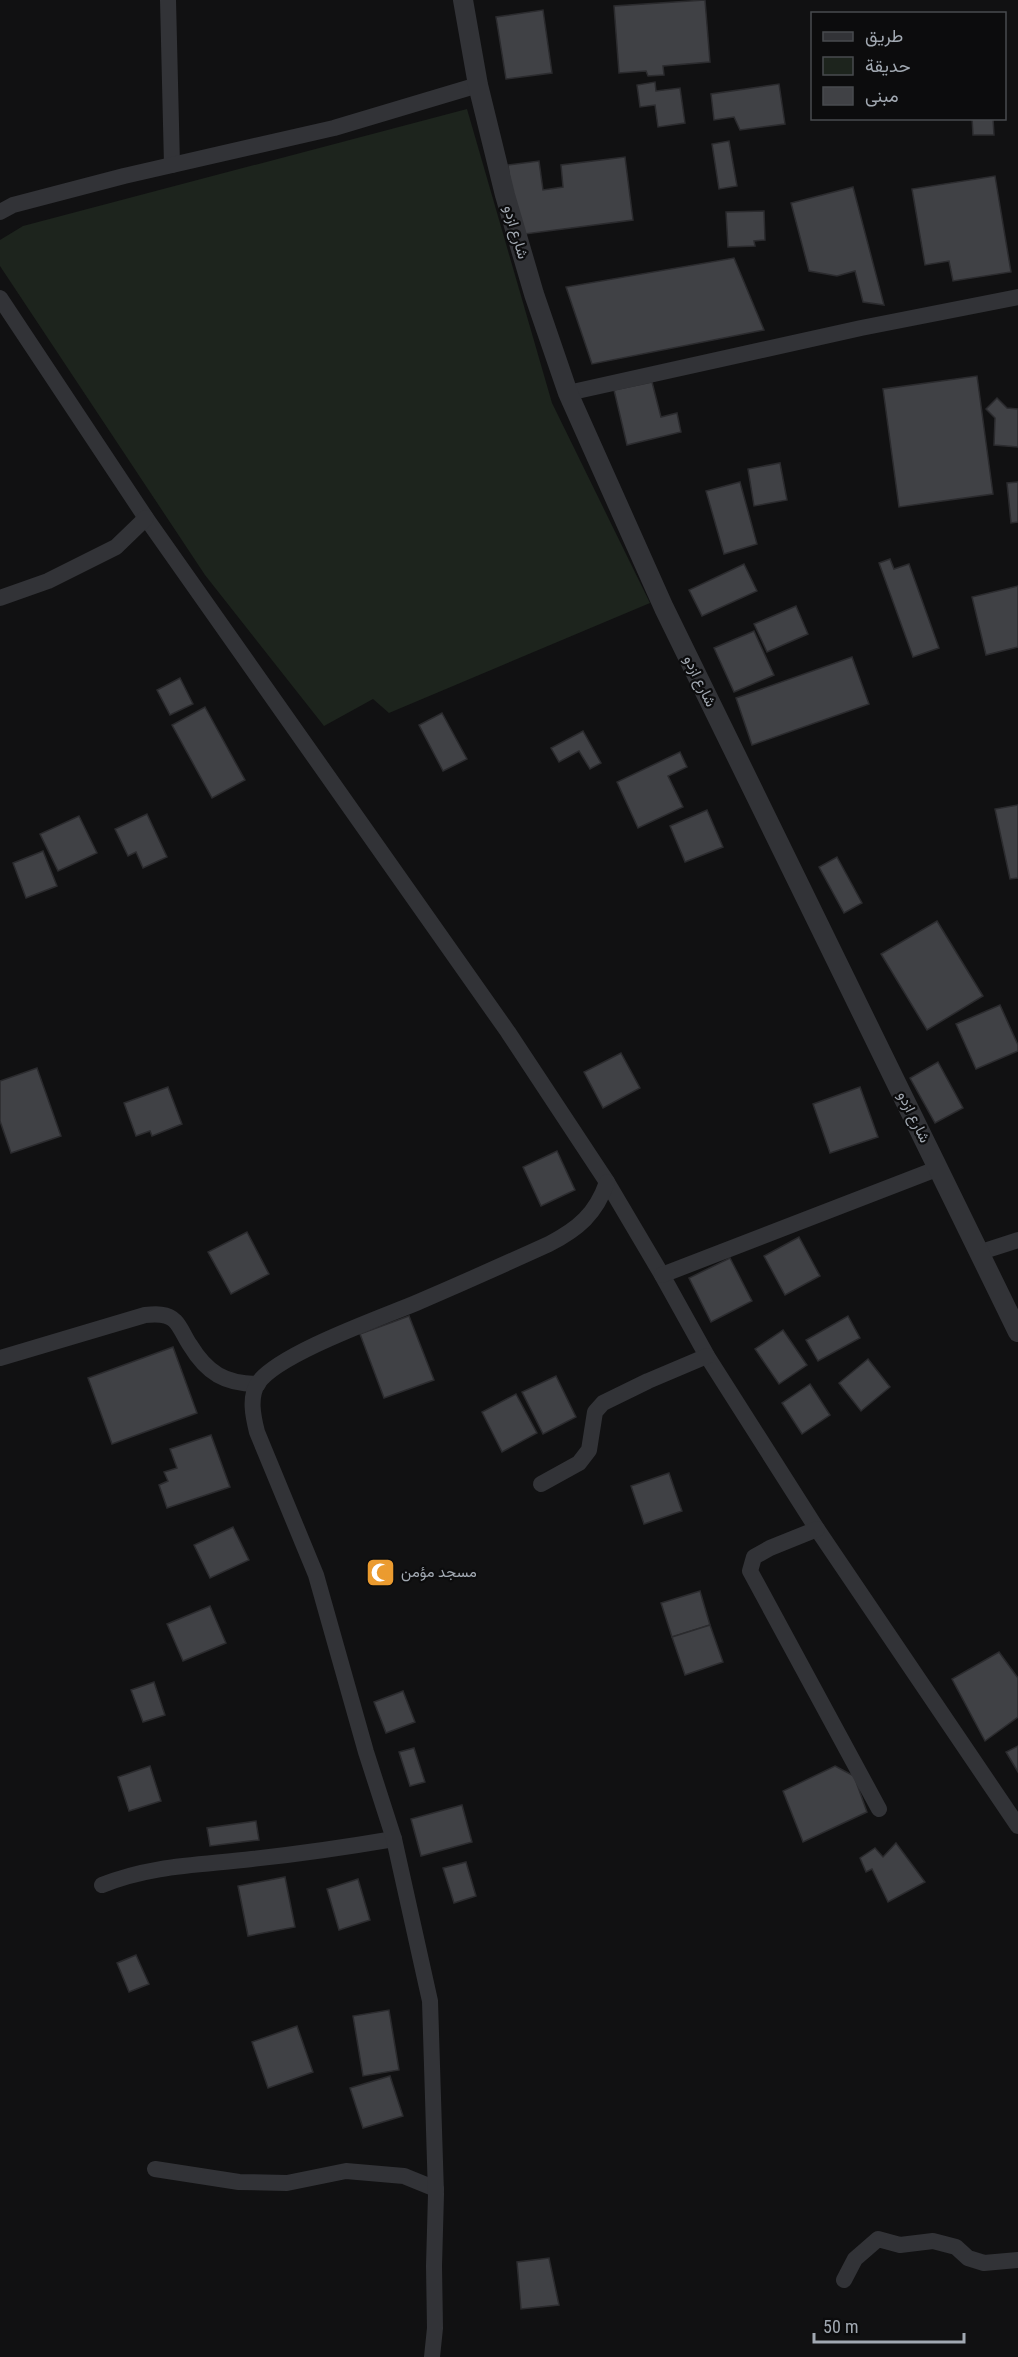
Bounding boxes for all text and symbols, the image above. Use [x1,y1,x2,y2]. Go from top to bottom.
legend [811,12,1006,120]
text: طريق [865,25,903,47]
text: حديقة [865,55,911,76]
text: مبنى [865,85,899,107]
street label: شارع ازدو [498,203,532,262]
street label: شارع ازدو [678,652,720,711]
street label: شارع ازدو [892,1088,934,1147]
mosque icon: مسجد مؤمن [364,1556,396,1588]
place label: مسجد مؤمن [401,1563,477,1582]
scale bar [814,2306,964,2344]
text: 50 m [823,2316,858,2337]

